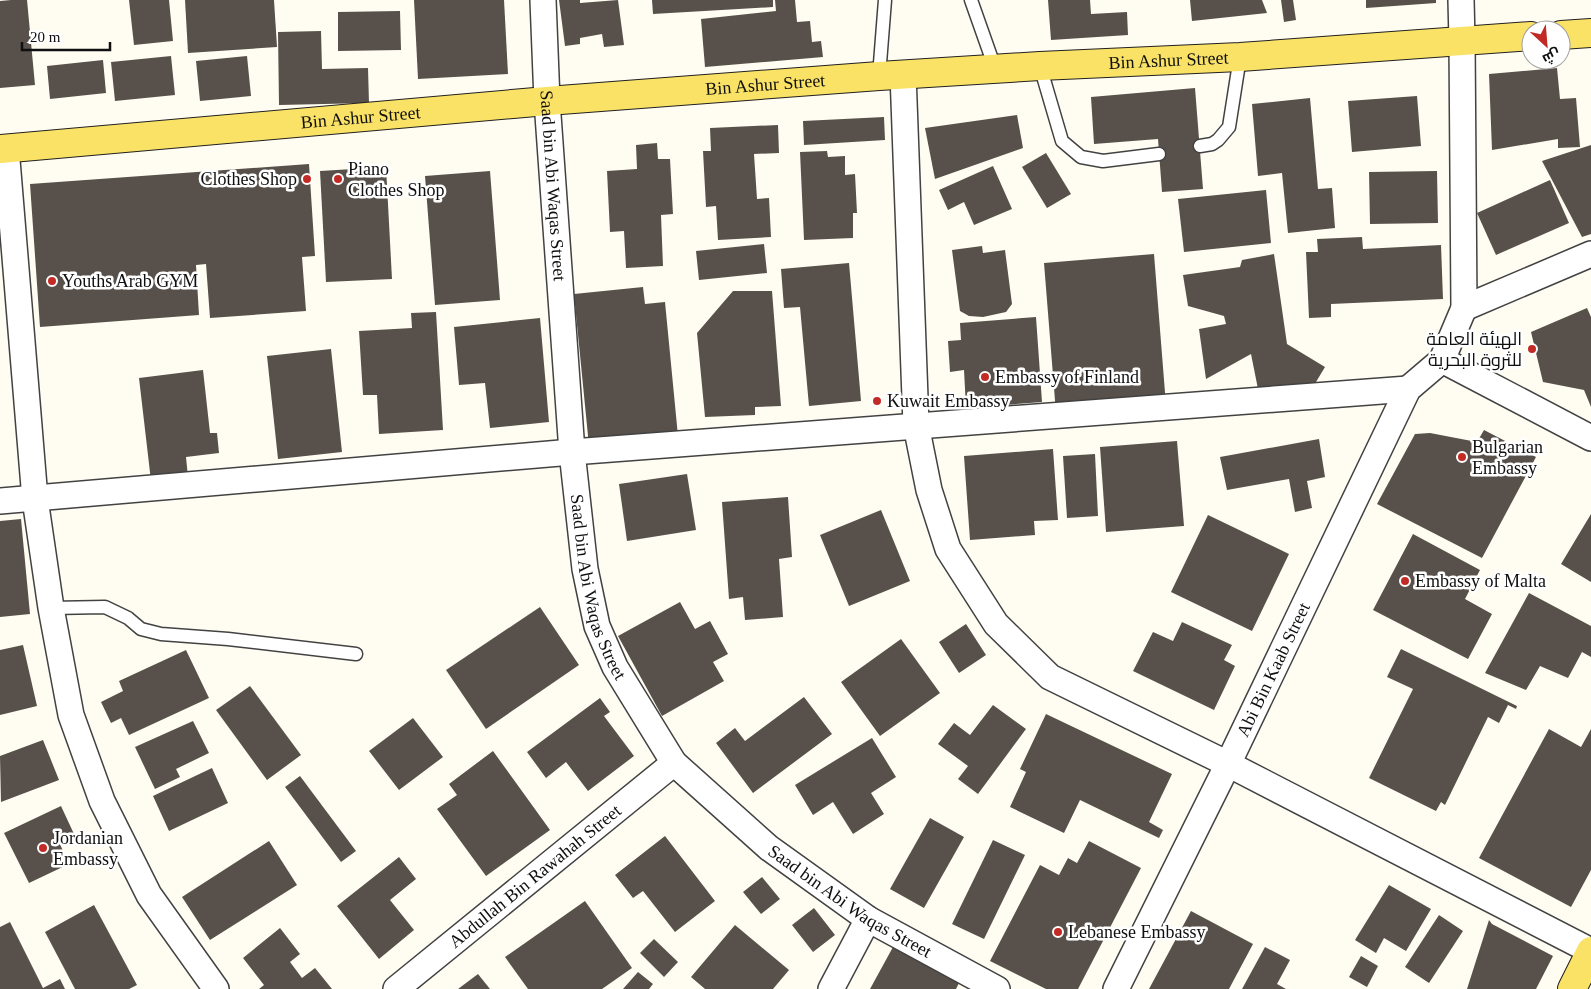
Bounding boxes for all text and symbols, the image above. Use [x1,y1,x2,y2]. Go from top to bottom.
scale bar [22,20,110,52]
north arrow [1521,20,1571,70]
text: 20 m [30,29,61,45]
text: ش [1540,45,1563,68]
street label: Bin Ashur Street [1108,48,1229,73]
street label: Bin Ashur Street [705,70,826,99]
street label: Saad bin Abi Waqas Street [537,90,570,282]
street label: Bin Ashur Street [300,102,421,133]
place label: Piano Clothes Shop [348,159,445,200]
place label: Clothes Shop [200,169,297,189]
marker: Clothes Shop [301,173,313,185]
marker: Piano Clothes Shop [332,173,344,185]
place label: Youths Arab GYM [62,271,198,291]
marker: Youths Arab GYM [46,275,58,287]
place label: الهيئة العامة للثروة البحرية [1426,329,1522,371]
marker: الهيئة العامة للثروة البحرية [1526,343,1538,355]
place label: Embassy of Finland [995,367,1139,387]
marker: Embassy of Finland [979,371,991,383]
place label: Kuwait Embassy [887,391,1009,411]
marker: Kuwait Embassy [871,395,883,407]
place label: Bulgarian Embassy [1472,437,1543,478]
marker: Bulgarian Embassy [1456,451,1468,463]
street label: Saad bin Abi Waqas Street [567,493,630,683]
place label: Embassy of Malta [1415,571,1546,591]
marker: Embassy of Malta [1399,575,1411,587]
street label: Abi Bin Kaab Street [1233,599,1314,740]
street label: Abdullah Bin Rawahah Street [445,800,625,952]
place label: Jordanian Embassy [53,828,123,869]
street label: Saad bin Abi Waqas Street [764,841,935,962]
marker: Jordanian Embassy [37,842,49,854]
place label: Lebanese Embassy [1068,922,1205,942]
marker: Lebanese Embassy [1052,926,1064,938]

